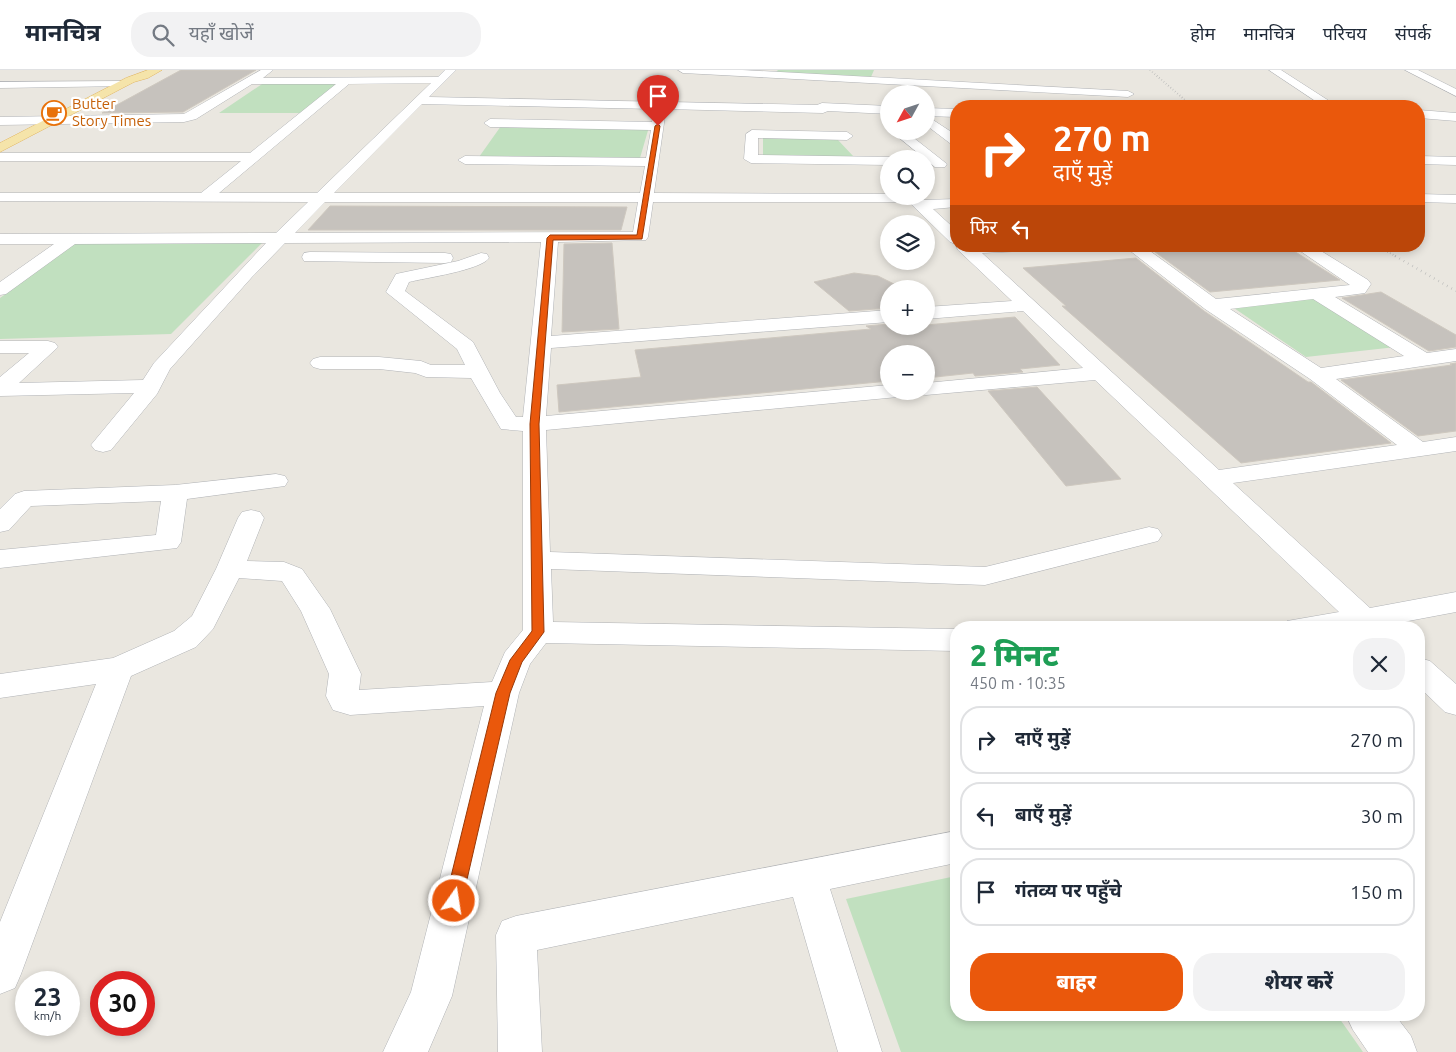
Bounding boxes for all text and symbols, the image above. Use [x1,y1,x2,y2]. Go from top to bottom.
search box [131,12,481,57]
text: मानचित्र [25,19,101,46]
icon: search [149,21,177,49]
text: यहाँ खोजें [189,22,254,44]
text: होम [1190,23,1215,43]
text: मानचित्र [1243,23,1295,43]
text: परिचय [1323,23,1367,43]
text: संपर्क [1395,23,1431,43]
pin [637,75,679,126]
icon: arrive [644,82,672,110]
north arrow [880,85,935,140]
map controls [880,85,935,400]
place label: Butter Story Times [72,95,151,129]
cafe icon: Butter Story Times [41,100,67,126]
text: 270 m [1053,118,1151,158]
icon: right [970,120,1035,185]
button: search [880,150,935,205]
text: दाएँ मुड़ें [1053,159,1113,184]
button: layers [880,215,935,270]
icon: left [1007,215,1035,243]
text: फिर [970,216,997,238]
button: + [880,280,935,335]
button: − [880,345,935,400]
text: 2 मिनट [970,638,1059,672]
button: close [1353,638,1405,690]
text: 450 m · 10:35 [970,674,1066,692]
icon: right [972,726,1000,754]
text: दाएँ मुड़ें [1015,727,1071,749]
text: 270 m [1350,729,1403,751]
icon: left [972,802,1000,830]
text: बाएँ मुड़ें [1015,803,1072,825]
text: 30 m [1361,805,1403,827]
position arrow [427,874,479,926]
icon: arrive [972,878,1000,906]
text: गंतव्य पर पहुँचे [1015,879,1122,901]
text: 150 m [1350,881,1403,903]
button: बाहर [970,953,1183,1011]
button: शेयर करें [1193,953,1405,1011]
speed limit sign: 30 [90,971,155,1036]
text: 23 [33,983,62,1011]
text: km/h [34,1009,61,1022]

